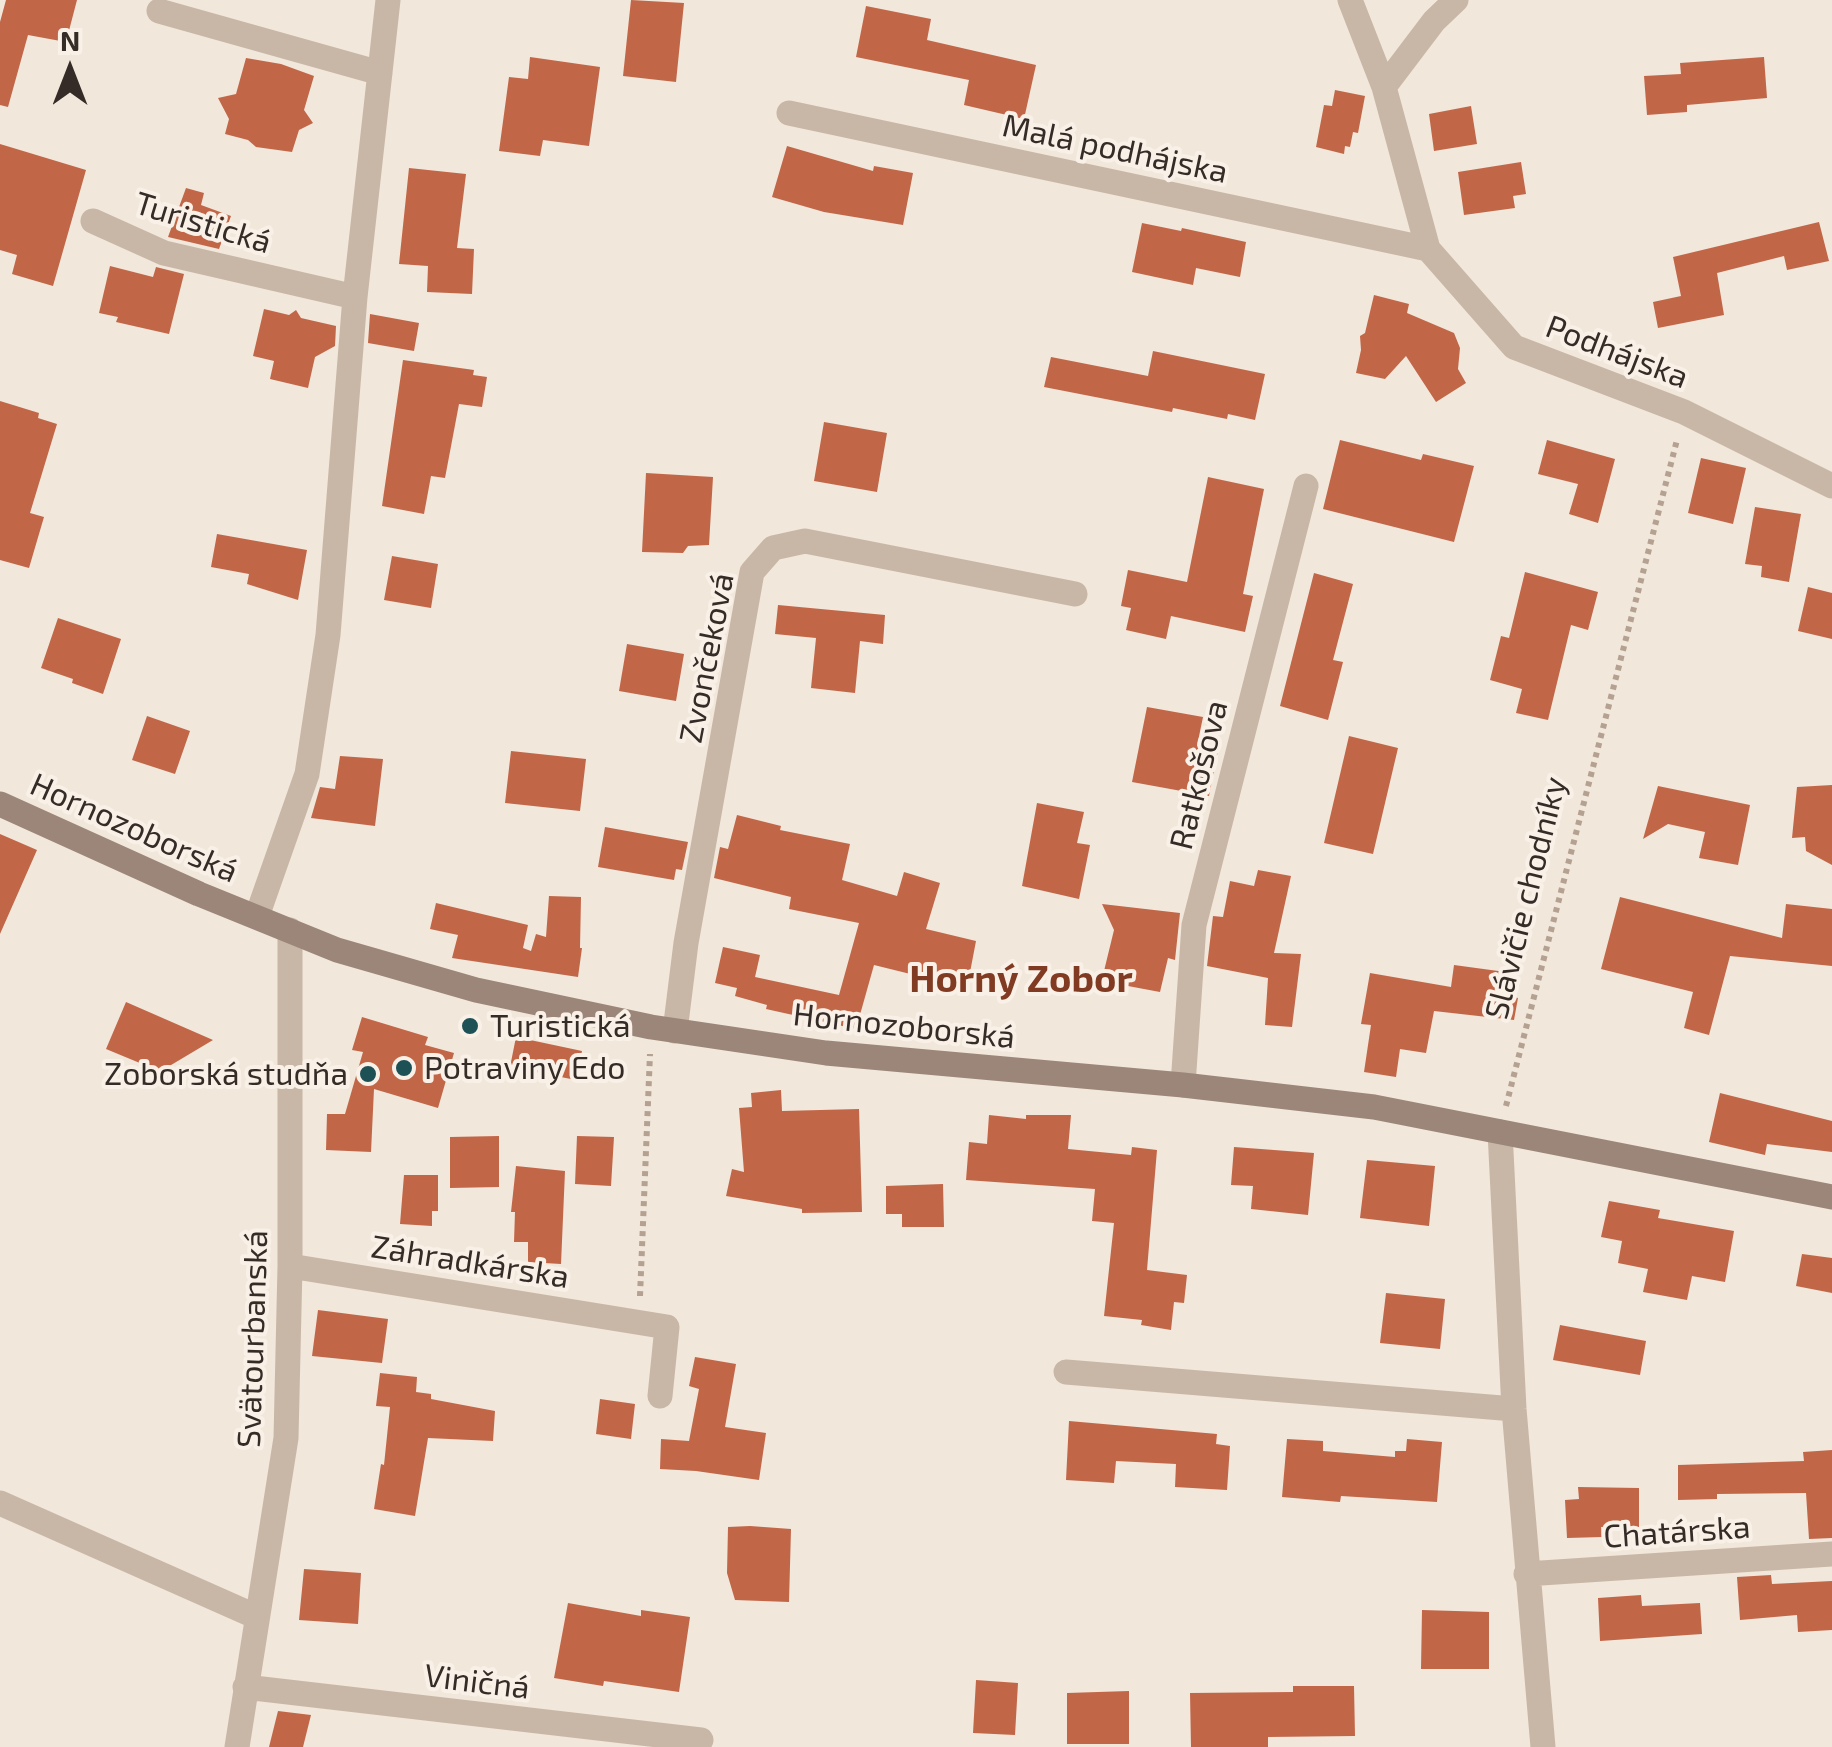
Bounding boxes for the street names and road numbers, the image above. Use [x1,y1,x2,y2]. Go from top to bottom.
street label: Malá podhájska [999,106,1231,192]
street label: Turistická [130,184,276,262]
street label: Podhájska [1540,307,1694,397]
street label: Zvončeková [672,570,742,746]
street label: Ratkošova [1162,697,1236,853]
street label: Hornozoborská [24,765,244,891]
street label: Slávičie chodníky [1477,773,1575,1023]
street label: Hornozoborská [791,995,1017,1057]
street label: Záhradkárska [368,1227,572,1297]
street label: Svätourbanská [230,1229,276,1449]
street label: Chatárska [1602,1508,1752,1556]
street label: Viničná [422,1656,532,1708]

